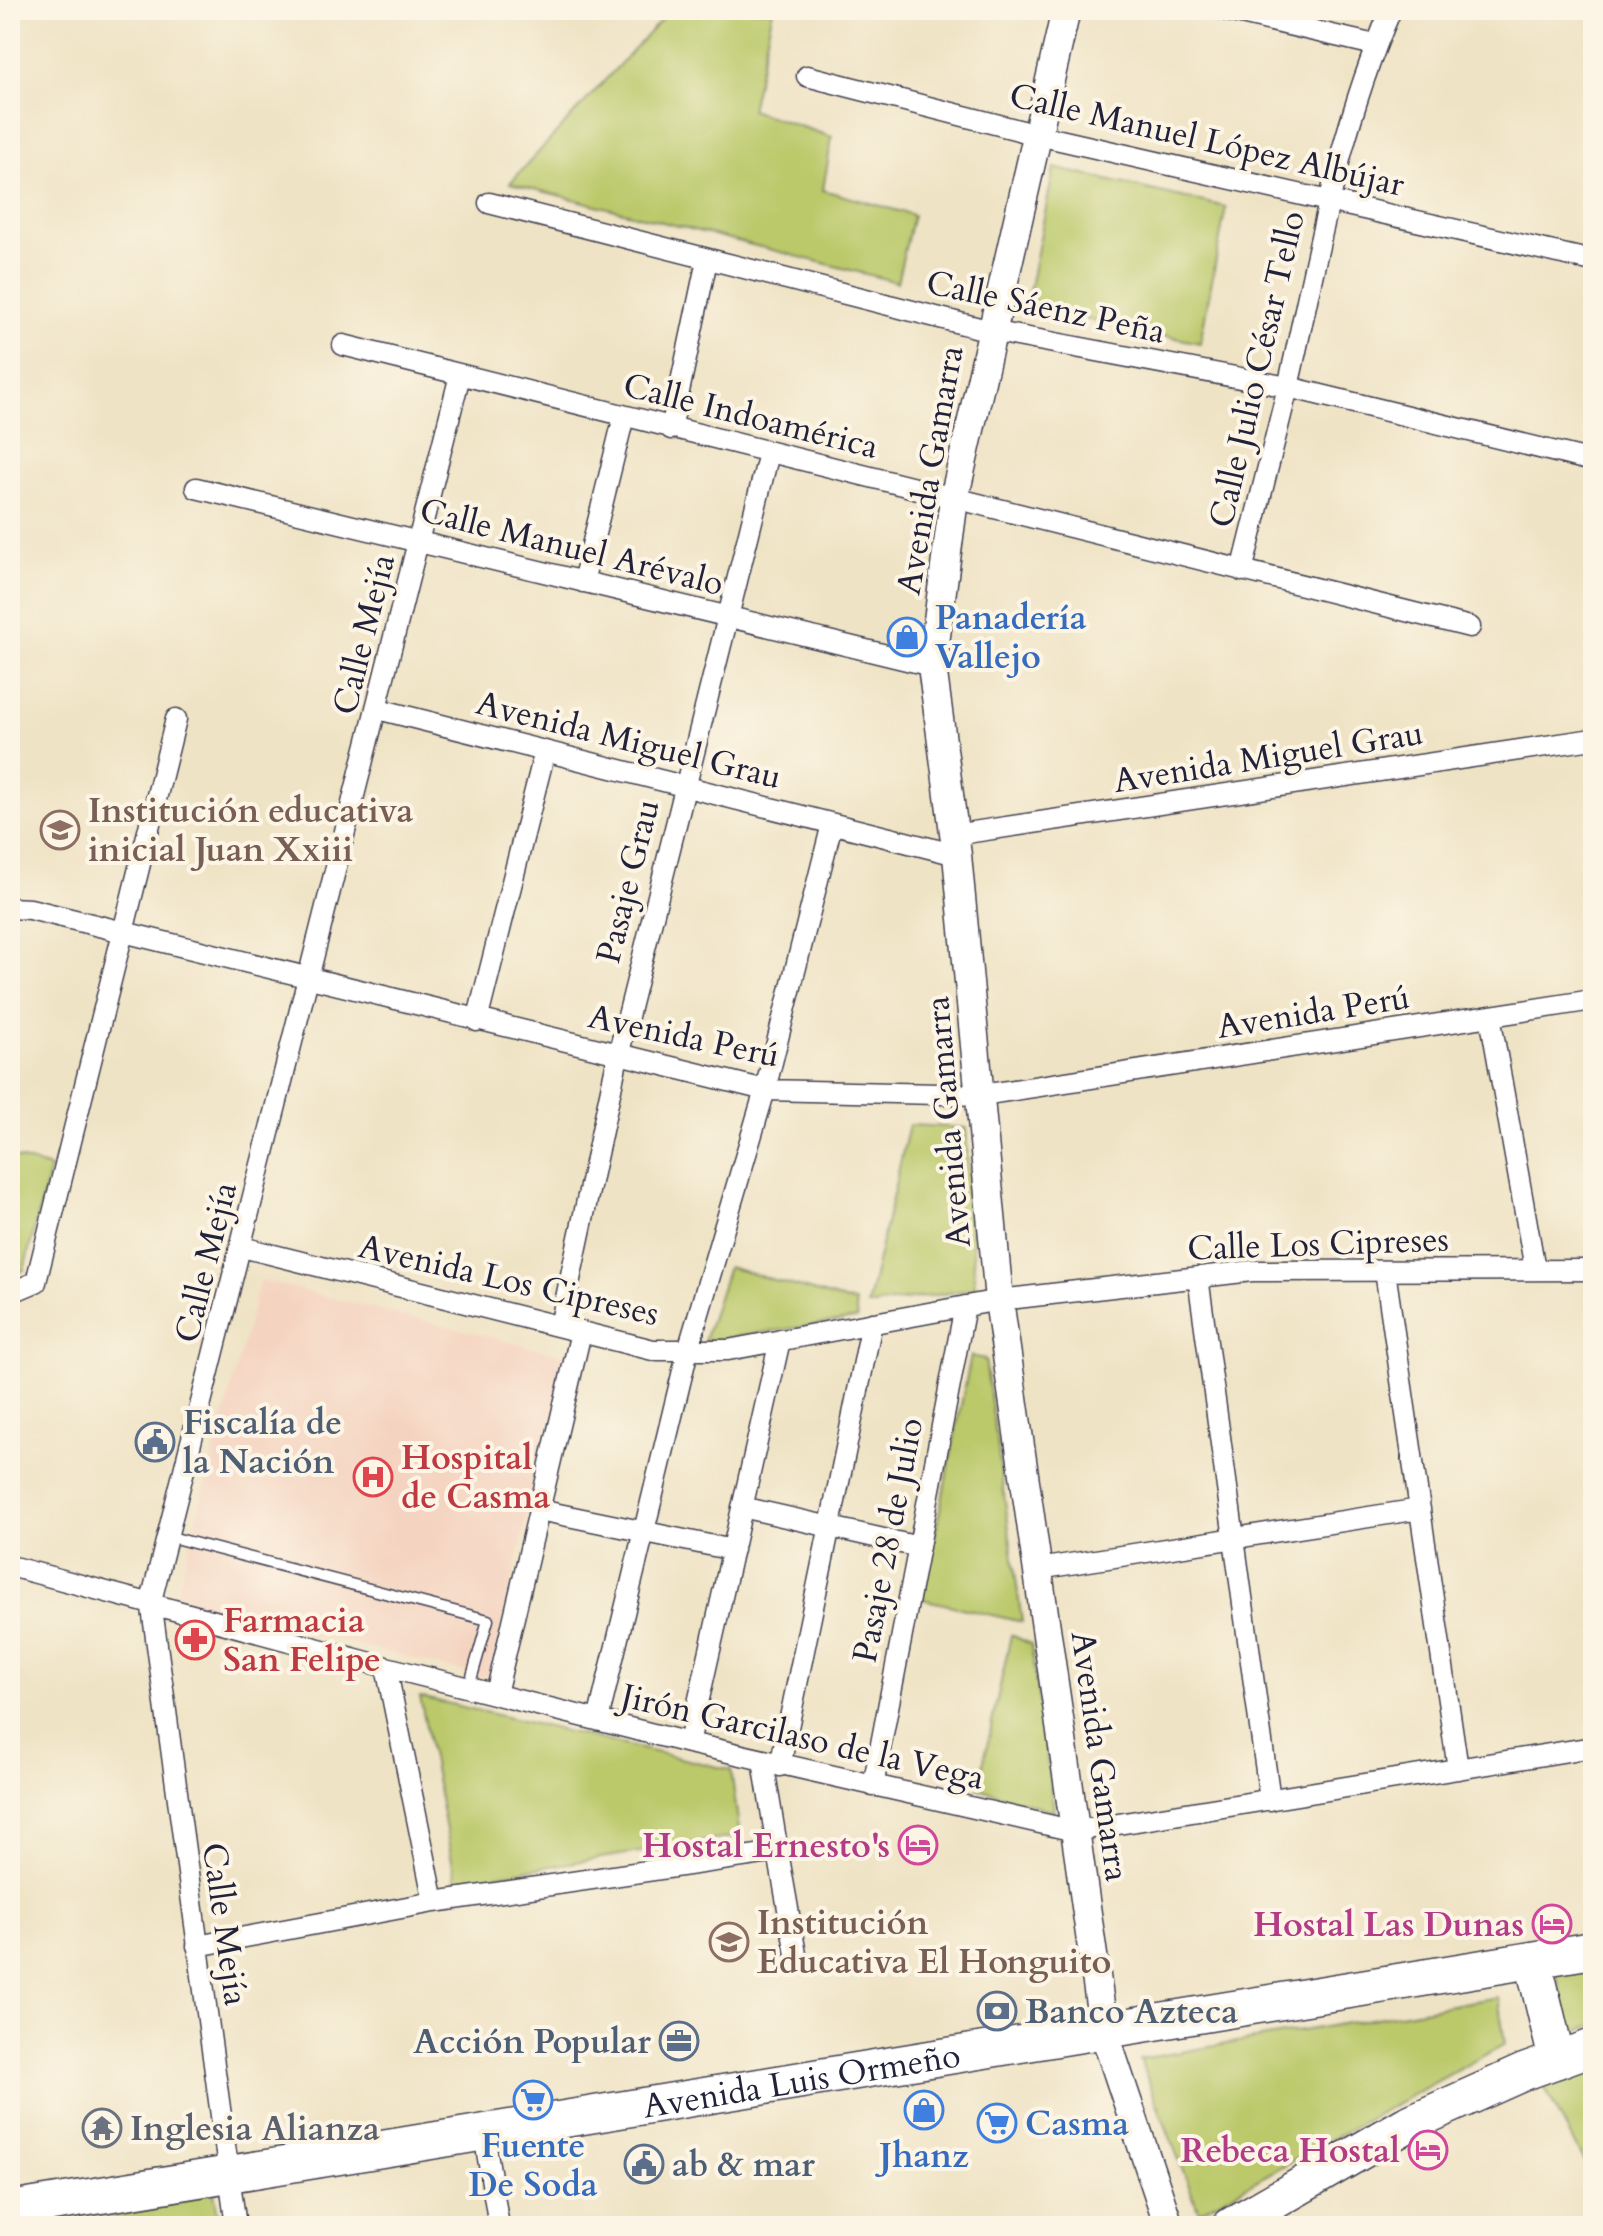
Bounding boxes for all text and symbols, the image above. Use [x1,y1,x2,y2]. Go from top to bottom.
street label: Calle Manuel López Albújar [1005,72,1409,208]
street label: Calle Julio César Tello [1198,206,1316,532]
street label: Calle Sáenz Peña [922,259,1170,355]
street label: Avenida Gamarra [885,342,975,598]
street label: Calle Indoamérica [619,362,883,470]
street label: Calle Manuel Arévalo [415,487,728,607]
street label: Calle Mejía [322,549,406,719]
place label: Panadería Vallejo [935,595,1087,680]
shop icon: Panadería Vallejo [886,616,928,658]
street label: Avenida Miguel Grau [471,680,786,800]
street label: Avenida Miguel Grau [1110,710,1426,804]
place label: Institución educativa inicial Juan Xxiii [88,788,413,873]
street label: Pasaje Grau [585,794,671,968]
school or university icon: Institución educativa inicial Juan Xxiii [39,809,81,851]
street label: Avenida Perú [1214,974,1413,1050]
street label: Avenida Perú [584,993,784,1079]
street label: Avenida Gamarra [914,994,982,1250]
street label: Calle Mejía [164,1177,248,1347]
street label: Calle Los Cipreses [1186,1216,1450,1272]
street label: Avenida Los Cipreses [354,1223,663,1337]
place label: Fiscalía de la Nación [183,1400,342,1485]
street label: Pasaje 28 de Julio [842,1414,934,1667]
public building icon: Fiscalía de la Nación [134,1421,176,1463]
place label: Hospital de Casma [401,1435,550,1520]
hospital icon: Hospital de Casma [352,1456,394,1498]
place label: Farmacia San Felipe [223,1598,381,1683]
pharmacy icon: Farmacia San Felipe [174,1619,216,1661]
street label: Avenida Gamarra [1060,1628,1140,1885]
street label: Jirón Garcilaso de la Vega [612,1672,989,1801]
place label: Hostal Ernesto's [642,1823,890,1869]
hotel icon: Hostal Ernesto's [897,1824,939,1866]
street label: Calle Mejía [191,1840,259,2009]
place label: Institución Educativa El Honguito [757,1900,1111,1985]
place label: Hostal Las Dunas [1253,1902,1524,1948]
hotel icon: Hostal Las Dunas [1531,1903,1573,1945]
school or university icon: Institución Educativa El Honguito [708,1921,750,1963]
place label: Banco Azteca [1025,1989,1238,2035]
bank icon: Banco Azteca [976,1990,1018,2032]
place label: Acción Popular [413,2019,651,2065]
office icon: Acción Popular [658,2020,700,2062]
street label: Avenida Luis Ormeño [640,2032,964,2130]
supermarket icon: Fuente De Soda [512,2079,554,2121]
shop icon: Jhanz [903,2089,945,2131]
place label: Casma [1025,2101,1129,2147]
supermarket icon: Casma [976,2102,1018,2144]
place label: Inglesia Alianza [130,2106,380,2152]
temple icon: Inglesia Alianza [81,2107,123,2149]
place label: Fuente De Soda [468,2123,598,2208]
place label: Rebeca Hostal [1180,2128,1400,2174]
hotel icon: Rebeca Hostal [1407,2129,1449,2171]
place label: Jhanz [874,2133,969,2179]
place label: ab & mar [672,2142,815,2188]
public building icon: ab & mar [623,2143,665,2185]

